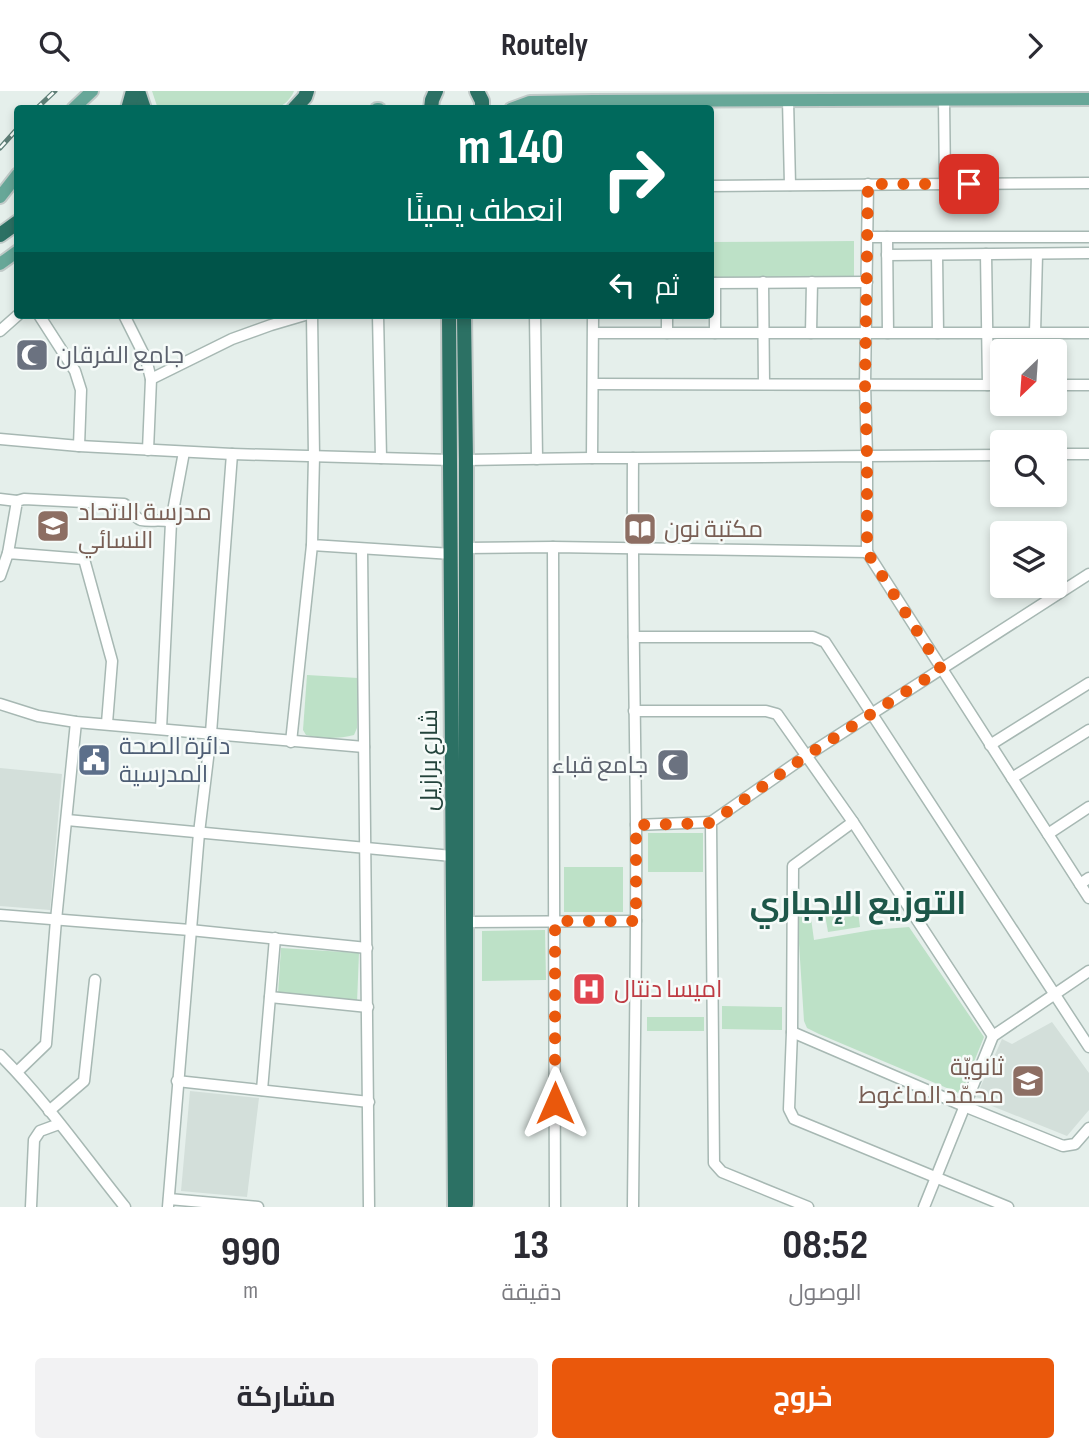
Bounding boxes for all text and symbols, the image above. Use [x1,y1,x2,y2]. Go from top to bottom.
text: Routely [501,26,588,65]
icon: search [35,27,73,65]
icon: forward [1016,27,1054,65]
text: 140 m [458,119,564,178]
icon: right [588,133,679,224]
pin [939,154,999,214]
icon: arrive [950,165,988,203]
text: انعطف يمينًا [405,192,564,231]
icon: left [603,266,641,304]
text: ثم [655,272,679,303]
mosque icon: جامع الفرقان [13,336,51,374]
north arrow [990,339,1068,417]
map controls [990,339,1067,598]
place label: جامع الفرقان [56,341,184,371]
button: search [990,430,1067,507]
place label: مدرسة الاتحاد النسائي [78,498,212,559]
school or university icon: مدرسة الاتحاد النسائي [34,507,72,545]
library icon: مكتبة نون [621,510,659,548]
place label: مكتبة نون [664,515,763,544]
button: layers [990,521,1067,598]
street label: شارع برازيل [415,709,445,811]
place label: دائرة الصحة المدرسية [119,732,230,789]
public building icon: دائرة الصحة المدرسية [75,741,113,779]
mosque icon: جامع قباء [654,746,692,784]
place label: جامع قباء [551,751,648,781]
district label: التوزيع الإجباري [750,885,966,929]
hospital icon: اميسا دنتال [570,970,608,1008]
place label: اميسا دنتال [614,975,723,1004]
place label: ثانويّة محمّد الماغوط [859,1053,1005,1110]
school or university icon: ثانويّة محمّد الماغوط [1009,1062,1047,1100]
position arrow [518,1066,592,1140]
text: 13 [514,1220,549,1271]
text: 08:52 [782,1220,868,1271]
text: 990 [221,1227,281,1278]
text: m [243,1277,258,1305]
text: دقيقة [501,1279,561,1307]
text: الوصول [789,1279,862,1307]
button: مشاركة [35,1358,538,1438]
button: خروج [552,1358,1054,1438]

